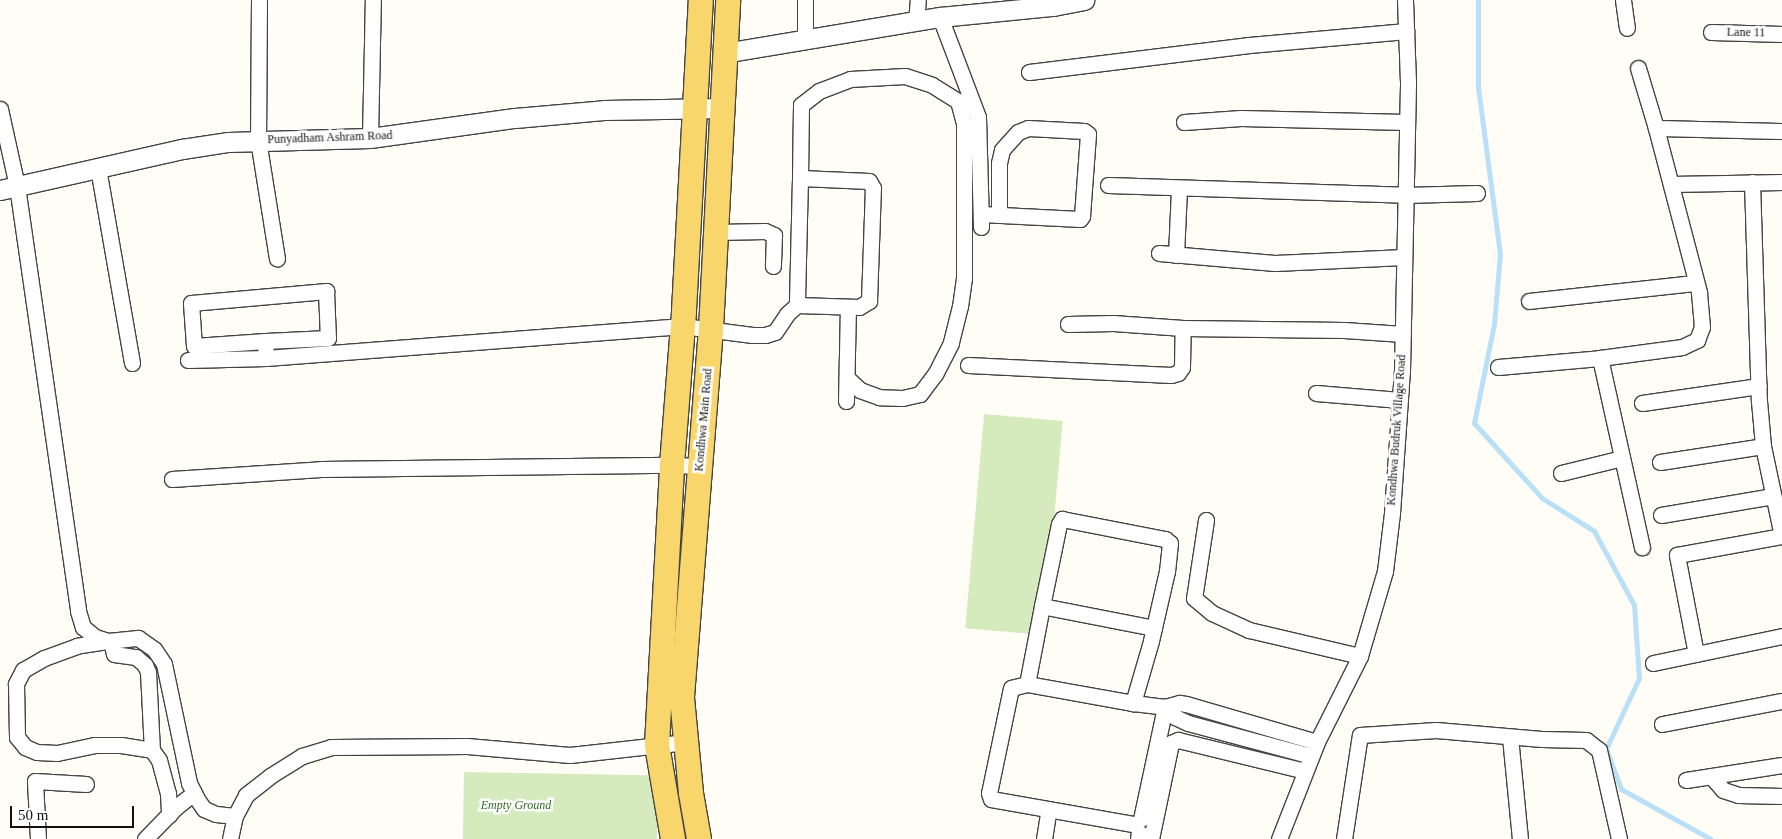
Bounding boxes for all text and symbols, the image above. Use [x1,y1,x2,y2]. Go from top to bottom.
street label: Lane 11 [1727,25,1765,41]
street label: Punyadham Ashram Road [267,129,393,147]
street label: Kondhwa Budruk Village Road [1385,354,1409,506]
street label: Kondhwa Main Road [692,368,716,472]
scale bar [12,796,136,828]
park label: Empty Ground [481,799,551,813]
text: 50 m [18,807,48,823]

